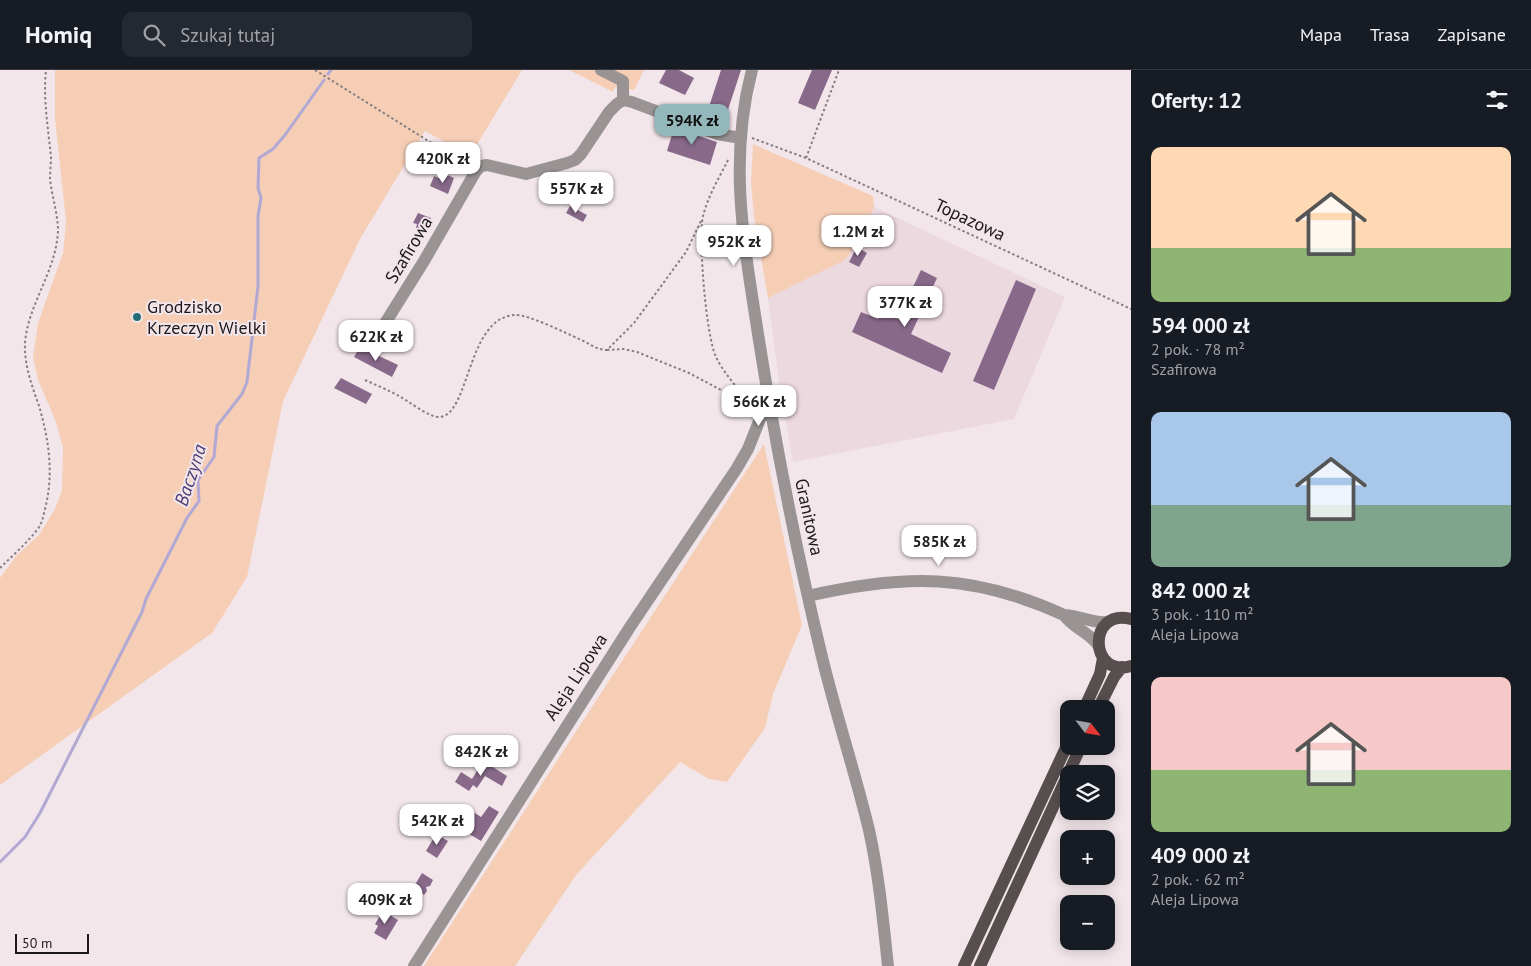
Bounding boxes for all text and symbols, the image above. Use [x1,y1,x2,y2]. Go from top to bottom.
search box [122,12,472,57]
text: Homiq [25,19,92,50]
icon: search [140,21,168,49]
text: Szukaj tutaj [180,23,275,47]
text: Mapa [1300,23,1342,46]
text: Trasa [1370,23,1410,46]
text: Zapisane [1438,23,1506,46]
icon: filters [1483,86,1511,114]
text: Oferty: 12 [1151,87,1242,114]
pin: 594K zł [646,104,738,146]
text: 594K zł [665,110,719,130]
pin: 420K zł [397,142,489,184]
text: 420K zł [416,148,470,168]
pin: 557K zł [530,172,622,214]
text: 557K zł [549,178,603,198]
icon: home [1286,179,1376,269]
street label: Topazowa [931,193,1009,246]
street label: Szafirowa [380,212,437,287]
pin: 1.2M zł [812,214,904,257]
text: 1.2M zł [832,221,884,241]
pin: 952K zł [688,224,780,267]
text: 952K zł [707,231,761,251]
pin: 377K zł [859,286,951,328]
text: 377K zł [878,292,932,312]
place label: Grodzisko Krzeczyn Wielki [147,295,266,339]
marker: Grodzisko Krzeczyn Wielki [131,311,143,323]
text: 594 000 zł [1151,312,1249,339]
pin: 622K zł [330,320,422,362]
text: 622K zł [349,326,403,346]
text: 2 pok. · 78 m² [1151,339,1245,359]
text: Szafirowa [1151,359,1217,379]
pin: 566K zł [713,384,805,427]
text: 566K zł [732,391,786,411]
water label: Baczyna [169,440,211,509]
icon: home [1286,444,1376,534]
street label: Granitowa [790,476,829,558]
pin: 585K zł [893,524,985,567]
text: 585K zł [912,531,966,551]
text: 842 000 zł [1151,577,1249,604]
text: 3 pok. · 110 m² [1151,604,1254,624]
text: Aleja Lipowa [1151,624,1239,644]
street label: Aleja Lipowa [539,629,612,724]
north arrow [1060,700,1115,755]
map controls [1060,700,1115,950]
icon: home [1286,709,1376,799]
pin: 842K zł [435,734,527,777]
text: 842K zł [454,741,508,761]
button: layers [1060,765,1115,820]
pin: 542K zł [391,804,483,846]
text: 542K zł [410,810,464,830]
button: + [1060,830,1115,885]
text: 409 000 zł [1151,842,1249,869]
text: 2 pok. · 62 m² [1151,869,1245,889]
pin: 409K zł [339,882,431,925]
text: 409K zł [358,889,412,909]
text: Aleja Lipowa [1151,889,1239,909]
button: − [1060,895,1115,950]
scale bar [15,931,89,954]
text: 50 m [22,934,52,952]

